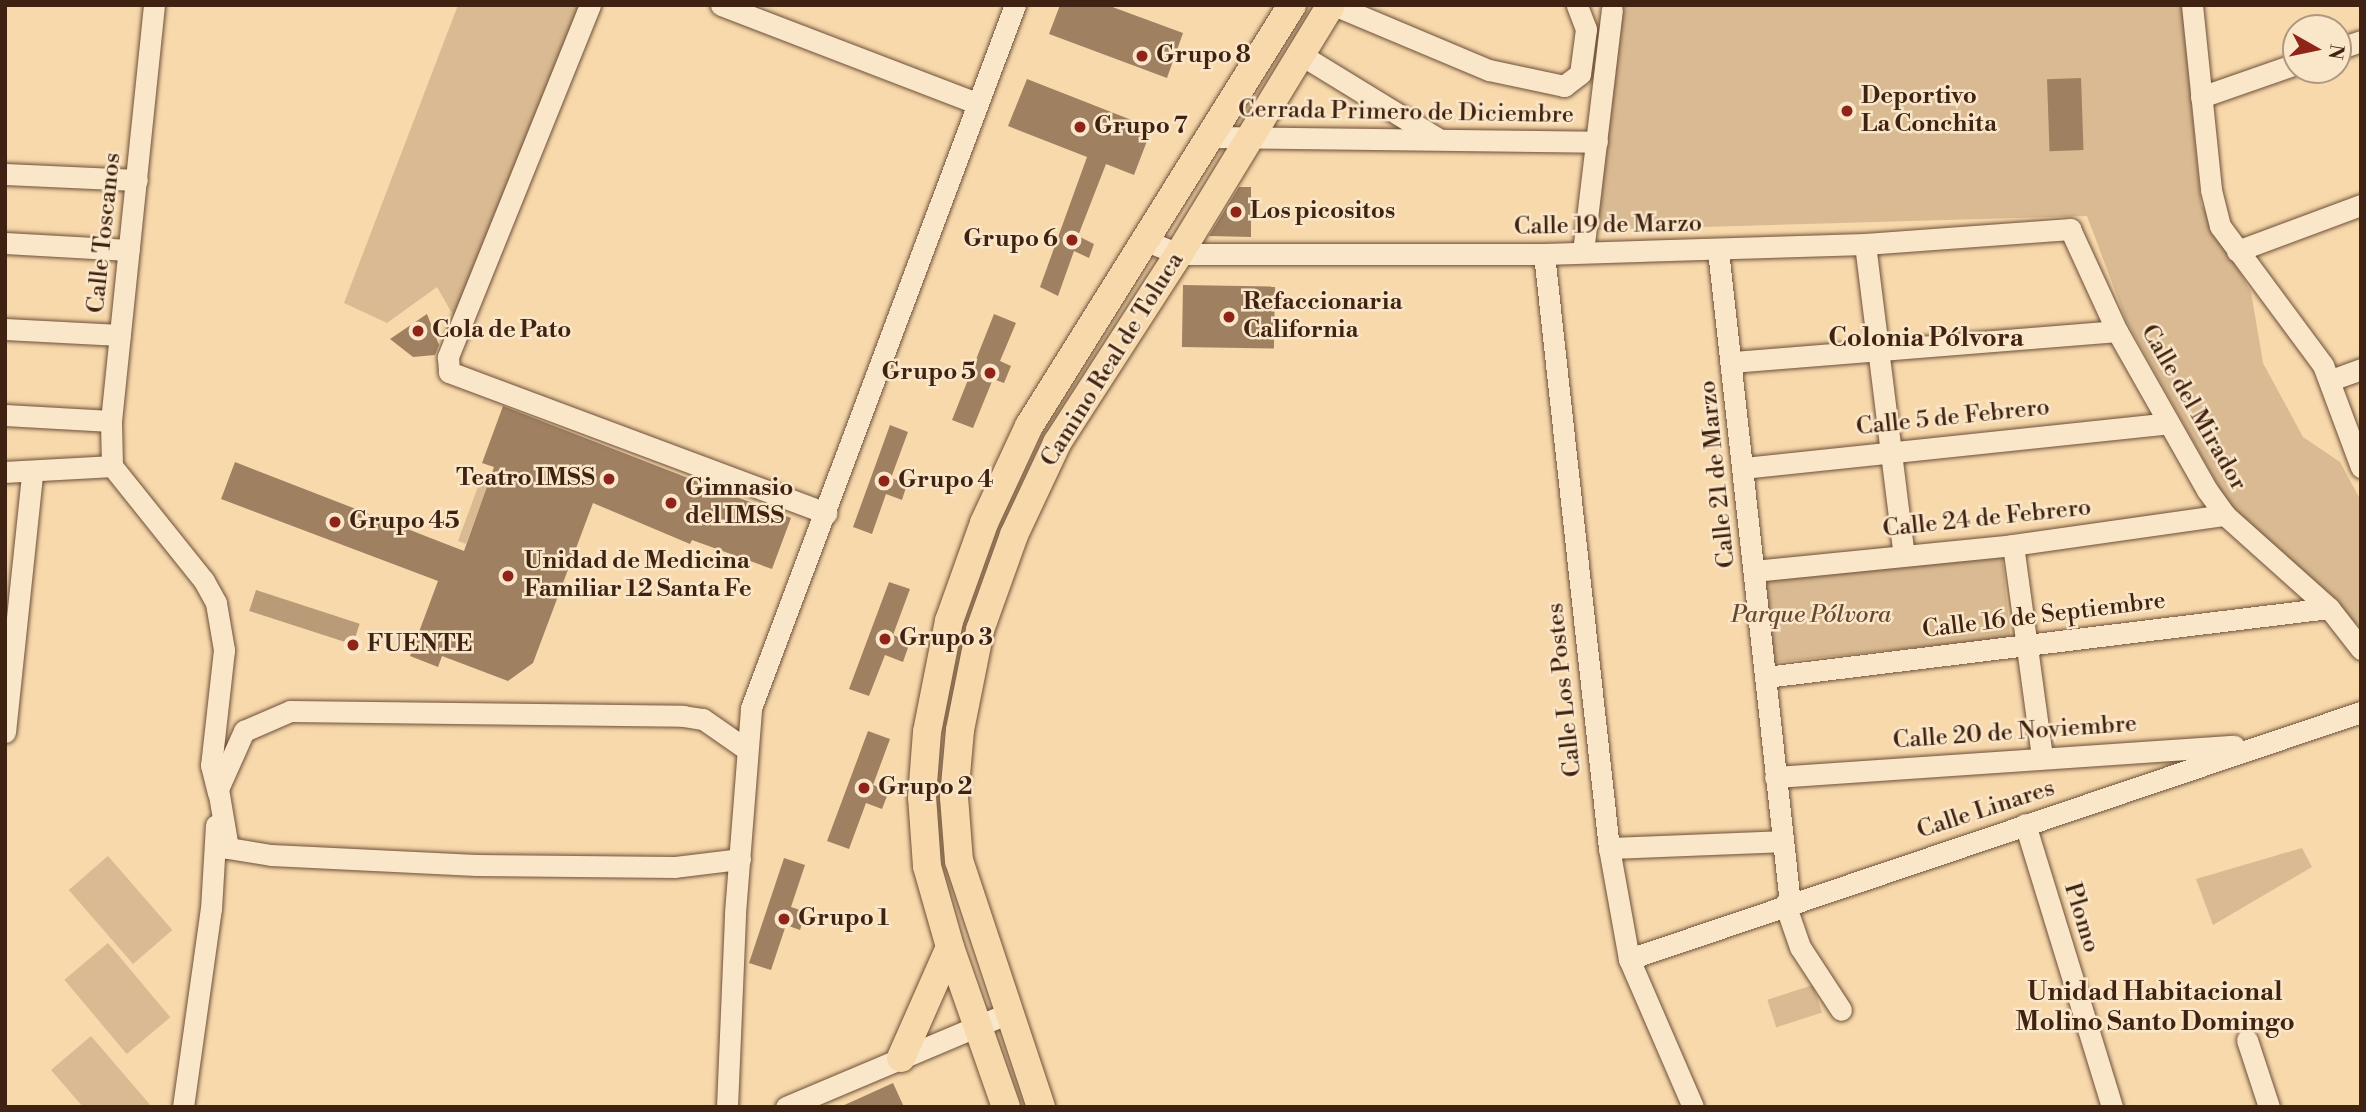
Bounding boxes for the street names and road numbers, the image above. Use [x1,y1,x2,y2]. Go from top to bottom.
street label: Cerrada Primero de Diciembre [1238,96,1574,130]
street label: Calle Toscanos [82,151,128,315]
street label: Calle 19 de Marzo [1514,210,1702,242]
street label: Camino Real de Toluca [1035,248,1191,472]
street label: Calle del Mirador [2134,320,2252,496]
street label: Calle 21 de Marzo [1694,379,1742,569]
street label: Calle 5 de Febrero [1855,394,2051,442]
street label: Calle 24 de Febrero [1881,494,2093,544]
street label: Calle 16 de Septiembre [1921,587,2167,645]
street label: Calle Los Postes [1542,602,1588,778]
street label: Calle 20 de Noviembre [1892,710,2138,756]
street label: Calle Linares [1914,774,2058,846]
street label: Plomo [2057,880,2105,956]

